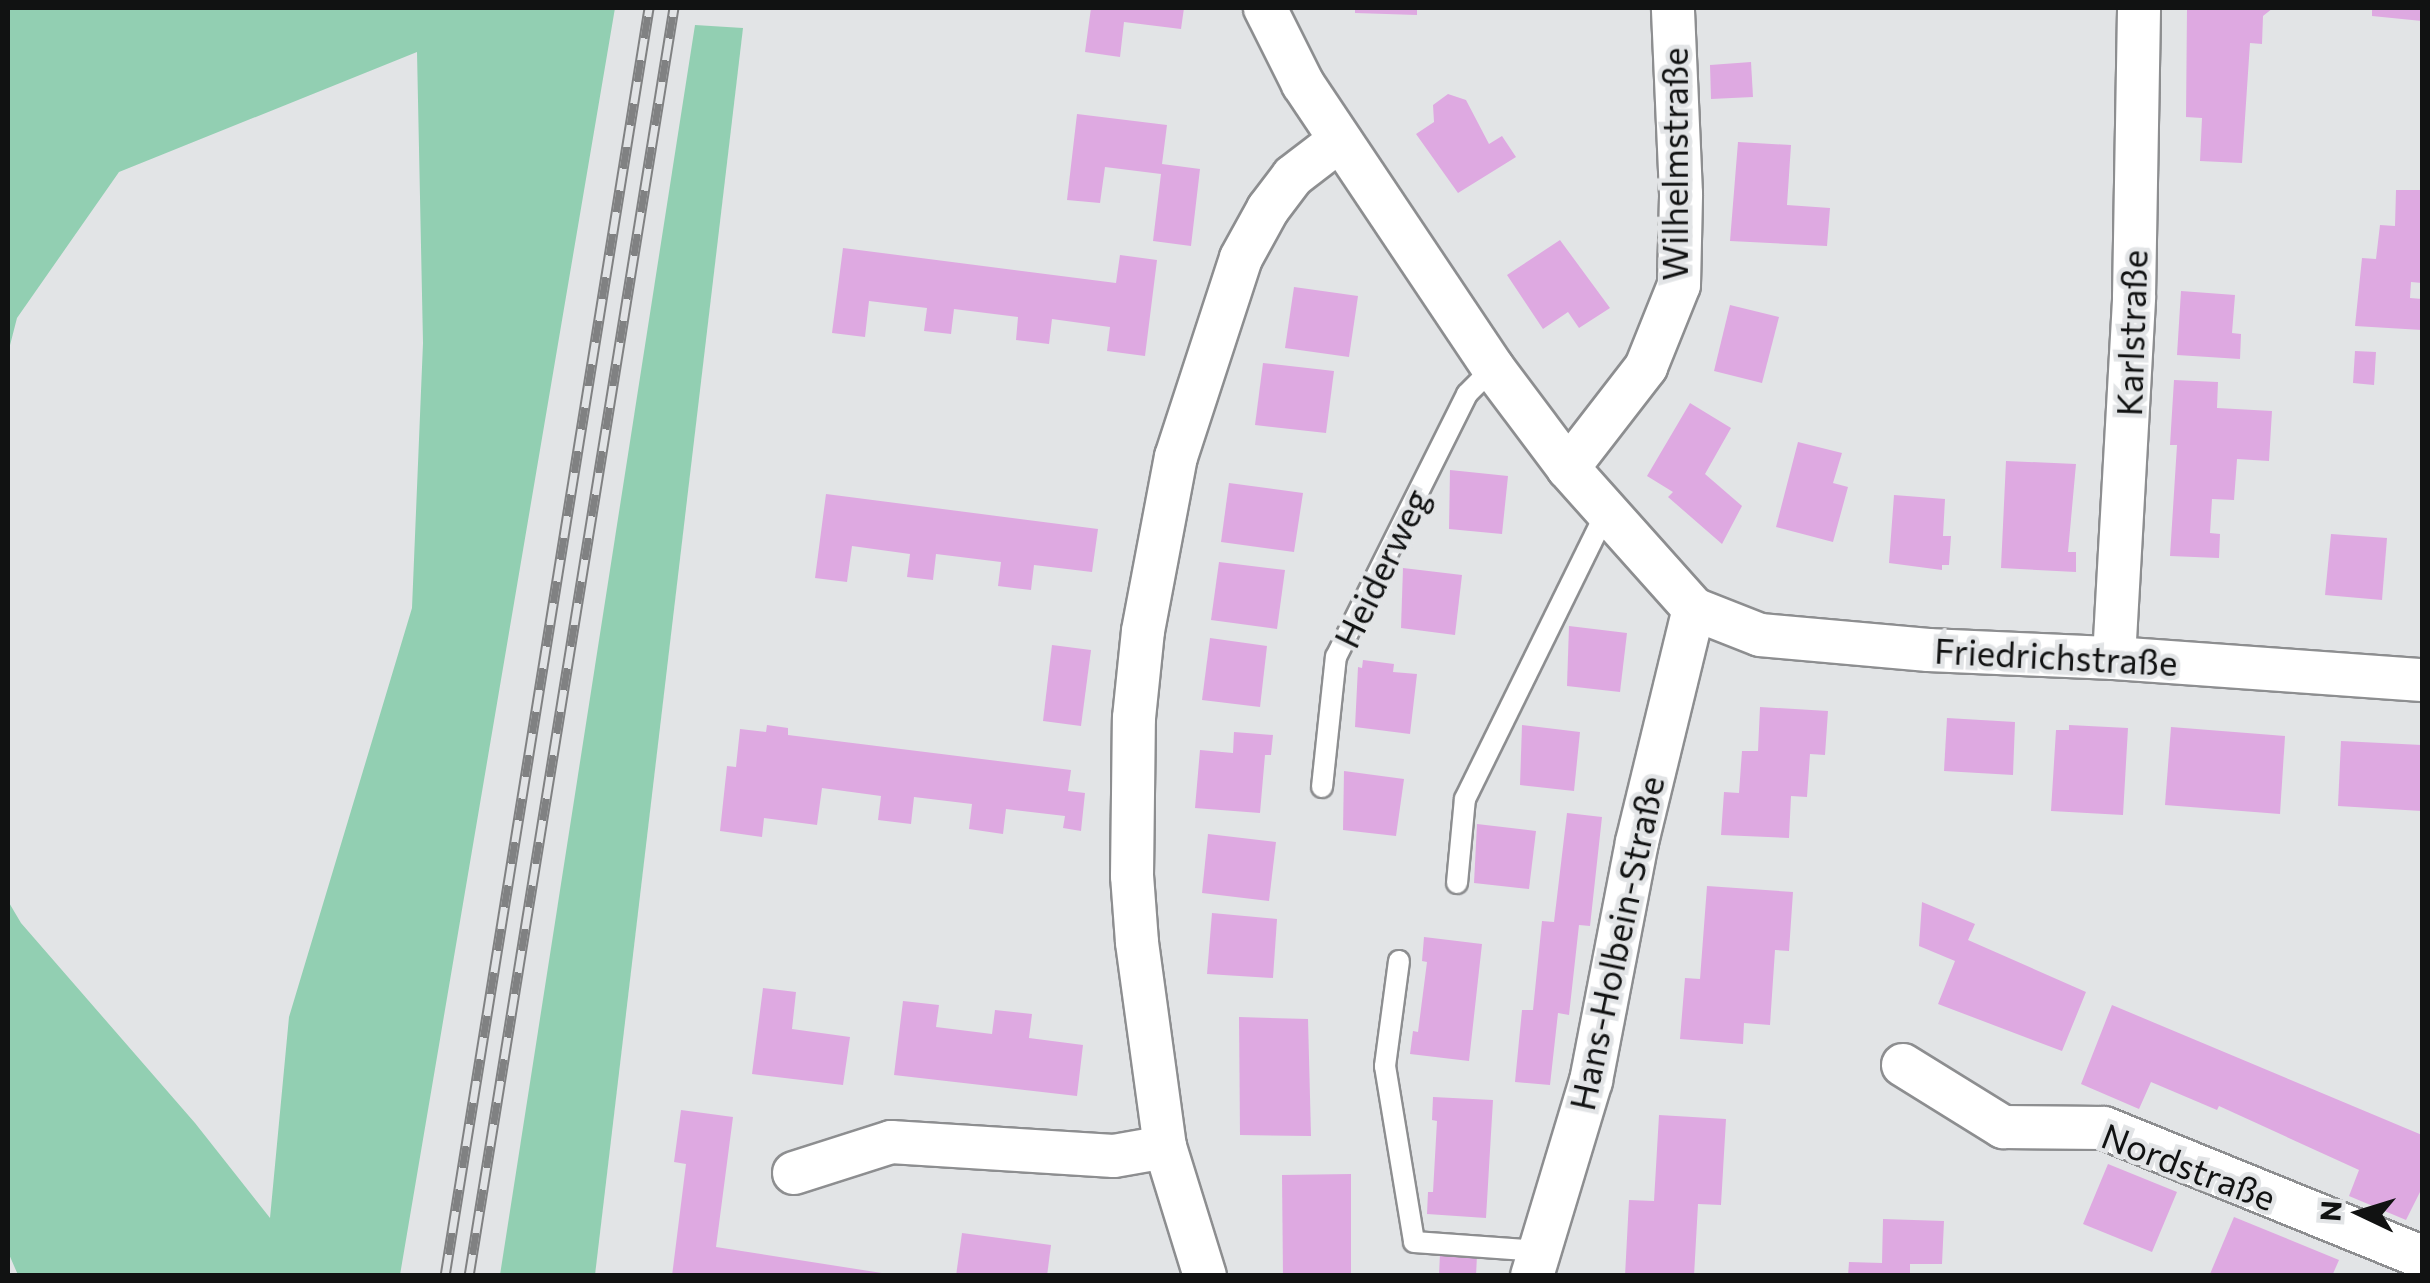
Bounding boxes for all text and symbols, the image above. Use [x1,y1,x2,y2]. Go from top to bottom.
street label: Wilhelmstraße [1653,47,1695,281]
street label: Karlstraße [2107,249,2155,417]
street label: Heiderweg [1325,482,1437,654]
street label: Friedrichstraße [1933,629,2179,683]
street label: Hans-Holbein-Straße [1560,772,1672,1114]
street label: Nordstraße [2096,1114,2282,1218]
north arrow [2310,1163,2410,1263]
text: N [2312,1199,2348,1223]

